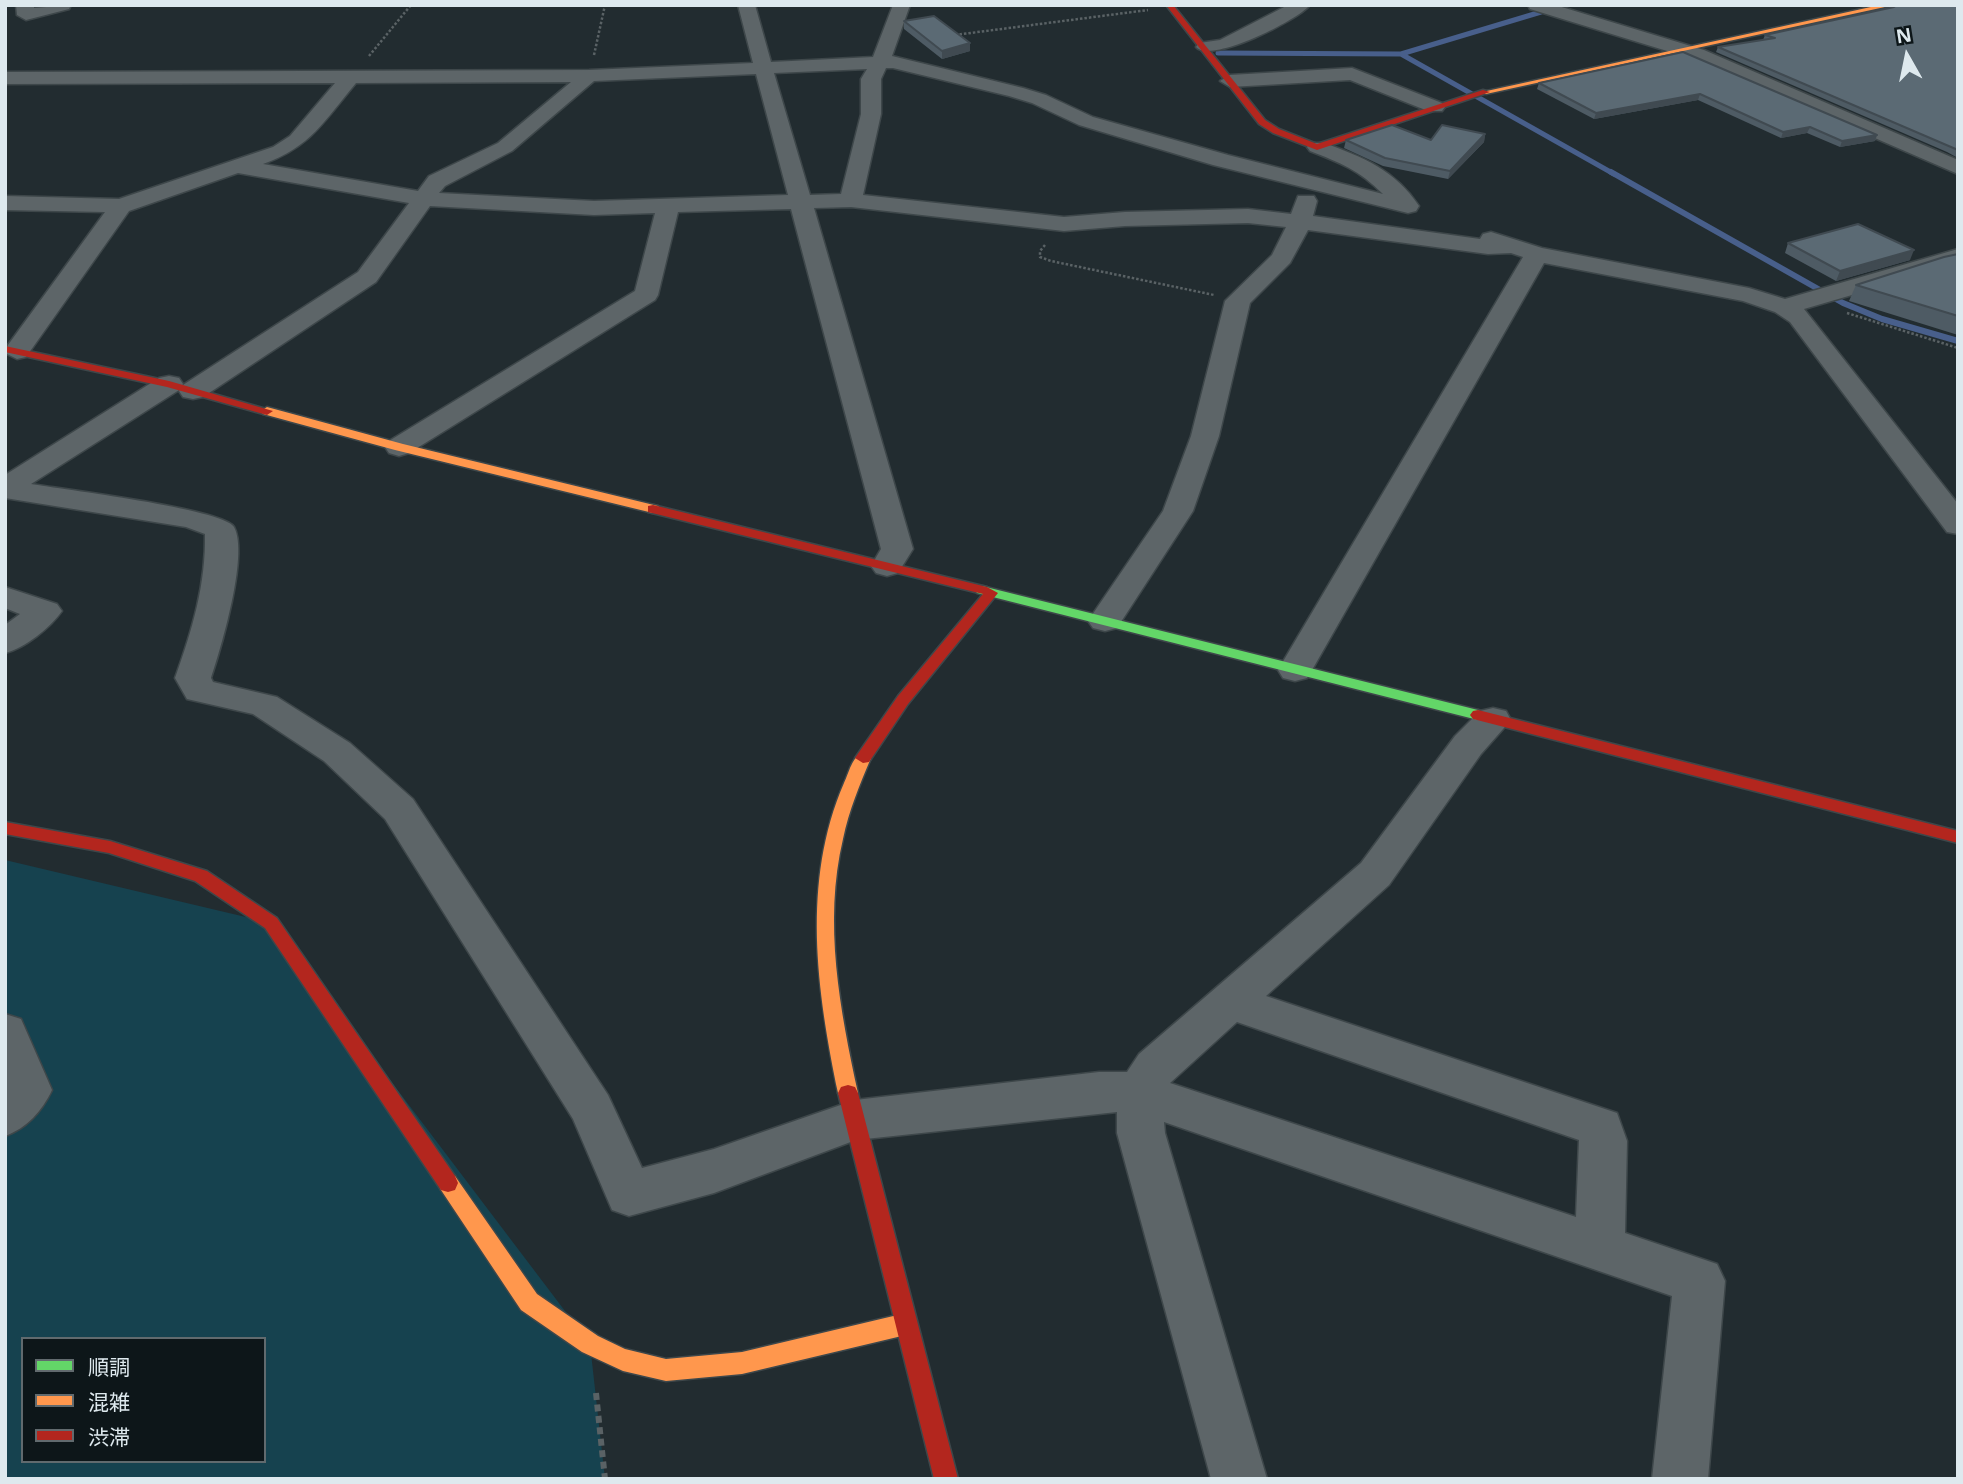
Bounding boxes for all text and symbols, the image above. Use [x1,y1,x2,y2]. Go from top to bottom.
north arrow [1872,21,1942,91]
text: N [1894,21,1913,49]
legend [21,1337,266,1463]
text: 順調 [88,1353,130,1381]
text: 混雑 [88,1388,130,1416]
text: 渋滞 [88,1423,130,1451]

